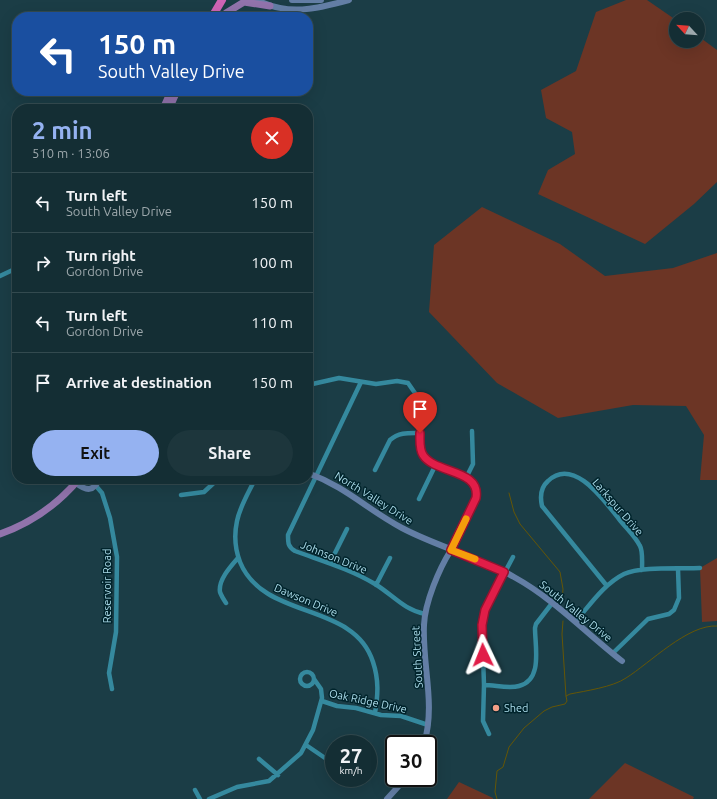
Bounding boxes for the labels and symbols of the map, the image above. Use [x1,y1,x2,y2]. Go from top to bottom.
north arrow [669,12,705,48]
pin [403,392,437,433]
street label: North Valley Drive [333,469,415,527]
street label: Larkspur Drive [590,476,646,538]
street label: Johnson Drive [299,538,369,576]
street label: Reservoir Road [101,549,113,623]
street label: South Valley Drive [537,578,615,644]
street label: Dawson Drive [272,581,340,619]
street label: South Street [409,625,425,688]
position arrow [462,634,504,676]
street label: Oak Ridge Drive [328,687,408,715]
place label: Shed [504,702,529,714]
marker: Shed [491,703,501,713]
speed limit sign: 30 [385,735,437,787]

